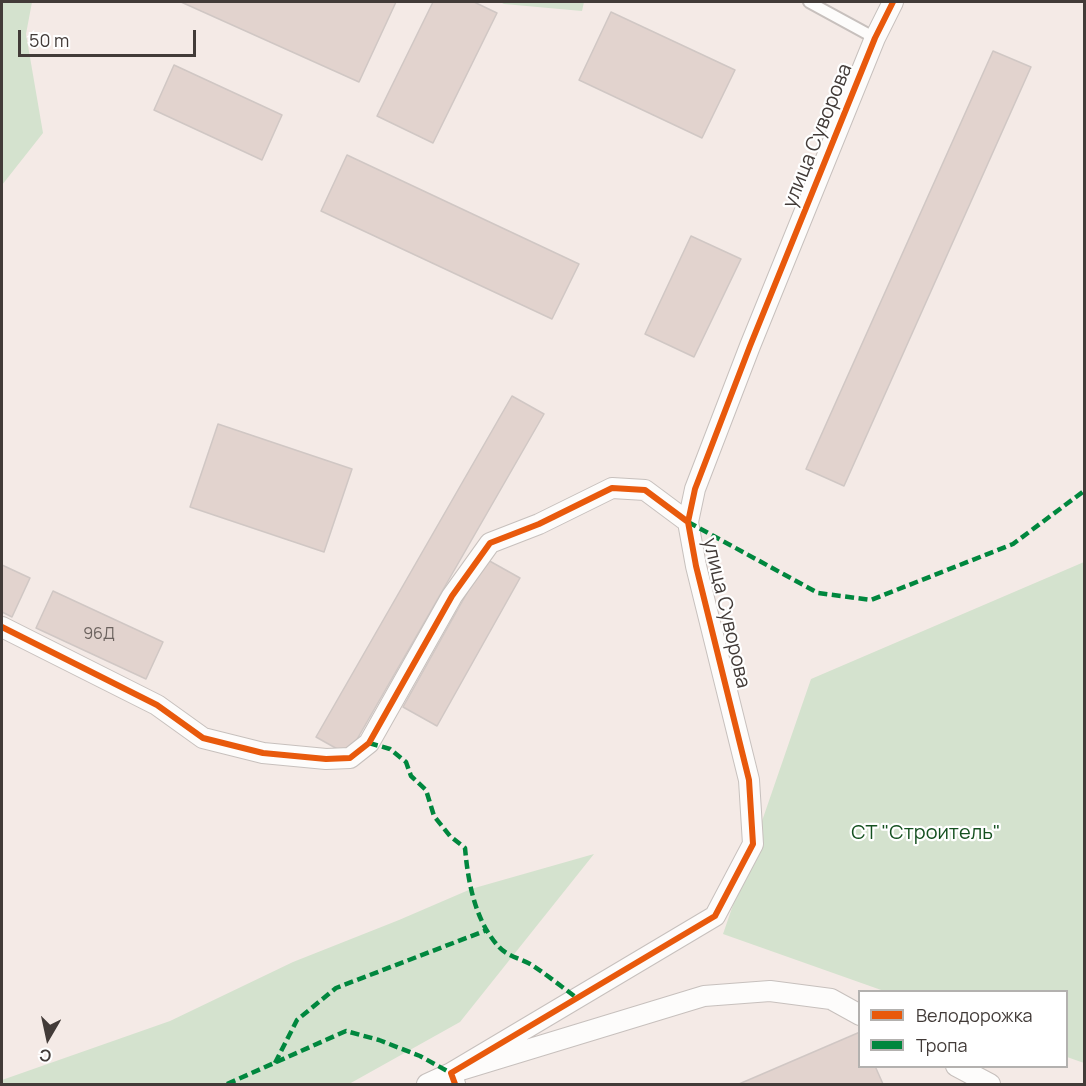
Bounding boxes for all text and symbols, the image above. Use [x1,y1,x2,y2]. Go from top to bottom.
scale bar [21,18,200,56]
text: 50 m [29,28,69,52]
street label: улица Суворова [778,60,858,212]
street label: улица Суворова [697,536,755,690]
house number: 96Д [83,625,115,645]
park label: СТ "Строитель" [851,821,1001,845]
legend [858,990,1068,1068]
text: Велодорожка [916,1003,1033,1027]
north arrow [18,1008,78,1068]
text: Тропа [916,1033,967,1057]
text: С [38,1044,53,1068]

